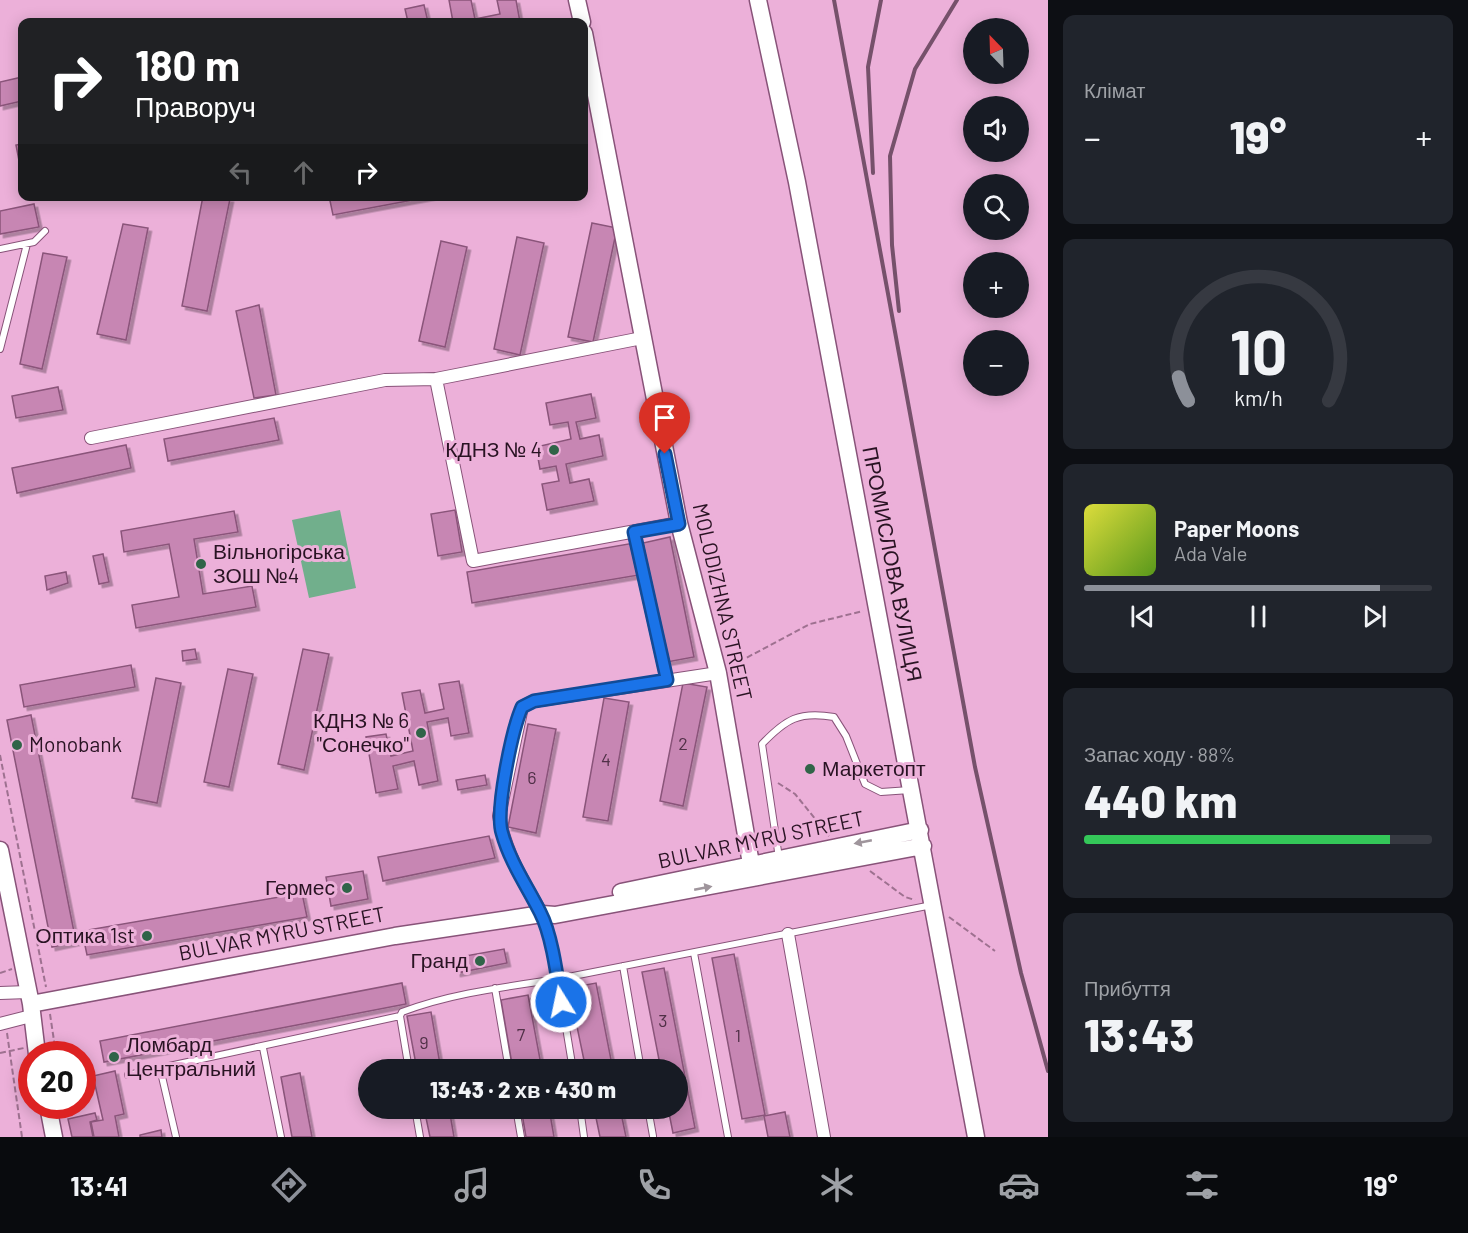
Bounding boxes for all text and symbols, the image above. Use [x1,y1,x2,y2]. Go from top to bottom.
north arrow [963,18,1029,84]
map controls [963,18,1029,396]
text: 180 m [135,39,240,89]
icon: right [36,42,114,120]
text: Клімат [1084,78,1145,102]
text: Праворуч [135,90,256,122]
button: sound [963,96,1029,162]
text: 19° [1230,109,1286,163]
text: − [1084,117,1101,157]
text: + [1416,117,1432,157]
icon: left [224,156,257,189]
icon: ahead [287,156,320,189]
icon: right [350,156,383,189]
button: search [963,174,1029,240]
button: + [963,252,1029,318]
text: 10 [1229,313,1287,387]
button: − [963,330,1029,396]
text: km/h [1234,386,1282,411]
pin [639,392,690,454]
icon: arrive [648,401,681,434]
place label: КДНЗ № 4 [445,436,542,461]
marker: КДНЗ № 4 [547,443,561,457]
street label: ПРОМИСЛОВА ВУЛИЦЯ [858,444,929,684]
street label: MOLODIZHNA STREET [689,501,758,703]
text: Paper Moons [1174,515,1299,541]
place label: Вільногірська ЗОШ №4 [213,538,345,587]
text: Ada Vale [1174,541,1247,565]
marker: Вільногірська ЗОШ №4 [194,557,208,571]
icon: previous [1126,600,1159,633]
icon: pause [1242,600,1275,633]
icon: next [1358,600,1391,633]
place label: КДНЗ № 6 "Сонечко" [313,707,409,756]
marker: КДНЗ № 6 "Сонечко" [414,726,428,740]
place label: Monobank [29,731,122,756]
house number: 2 [678,732,688,754]
marker: Monobank [10,738,24,752]
text: Запас ходу · 88% [1084,742,1235,766]
house number: 4 [601,748,611,770]
place label: Маркетопт [822,755,926,780]
marker: Маркетопт [803,762,817,776]
house number: 6 [527,766,537,788]
text: 440 km [1084,773,1237,827]
street label: BULVAR MYRU STREET [655,804,866,873]
one-way arrow [853,838,872,847]
place label: Гермес [265,874,335,899]
marker: Гермес [340,881,354,895]
one-way arrow [693,883,712,892]
street label: BULVAR MYRU STREET [176,900,387,965]
place label: Оптика 1st [35,922,135,947]
marker: Оптика 1st [140,929,154,943]
place label: Гранд [411,947,468,972]
marker: Гранд [473,954,487,968]
position arrow [529,970,593,1034]
text: Прибуття [1084,976,1171,1000]
text: 13:43 [1084,1007,1194,1061]
house number: 3 [658,1009,668,1031]
house number: 7 [517,1023,526,1045]
house number: 1 [735,1024,741,1046]
place label: Ломбард Центральний [126,1031,256,1080]
house number: 9 [419,1031,429,1053]
speed limit sign: 20 [18,1041,96,1119]
marker: Ломбард Центральний [107,1050,121,1064]
text: 13:43 · 2 хв · 430 m [430,1076,616,1102]
icon: directions [268,1164,310,1206]
icon: music [451,1164,493,1206]
icon: phone [633,1164,675,1206]
icon: climate [816,1164,858,1206]
icon: car [998,1164,1040,1206]
icon: filters [1181,1164,1223,1206]
text: 13:41 [70,1169,128,1201]
text: 19° [1364,1169,1398,1201]

